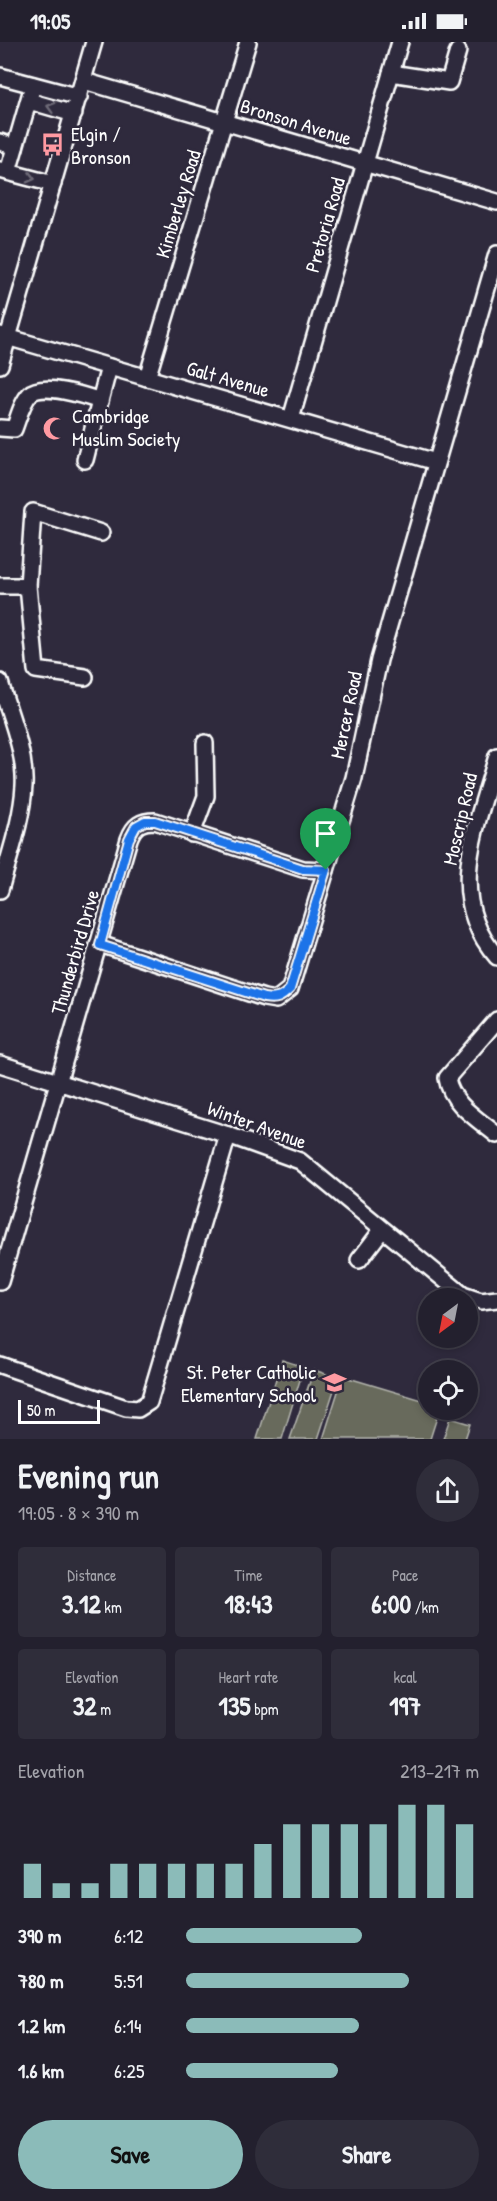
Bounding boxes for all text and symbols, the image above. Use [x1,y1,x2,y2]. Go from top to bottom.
text: 19:05 [30,6,70,36]
street label: Bronson Avenue [237,92,355,151]
one-way arrow [46,102,57,114]
place label: Elgin / Bronson [71,120,131,170]
bus stop icon: Elgin / Bronson [40,132,66,158]
street label: Kimberley Road [148,146,207,261]
one-way arrow [26,170,36,183]
street label: Pretoria Road [298,174,351,276]
street label: Galt Avenue [184,354,273,403]
place label: Cambridge Muslim Society [72,402,180,452]
mosque icon: Cambridge Muslim Society [41,415,67,441]
street label: Mercer Road [323,669,368,761]
street label: Moscrip Road [436,770,483,867]
pin [300,808,351,870]
icon: arrive [309,817,342,850]
street label: Thunderbird Drive [44,886,105,1017]
street label: Winter Avenue [204,1094,311,1155]
north arrow [418,1288,478,1348]
map controls [418,1288,478,1420]
place label: St. Peter Catholic Elementary School [181,1358,317,1408]
button: locate [418,1360,478,1420]
school or university icon: St. Peter Catholic Elementary School [321,1370,347,1396]
scale bar [18,1397,100,1424]
text: 50 m [27,1399,56,1421]
text: Evening run [18,1454,159,1498]
button: share [416,1459,479,1522]
text: 19:05 · 8 × 390 m [18,1499,139,1526]
text: Distance [67,1564,116,1586]
text: Time [234,1564,263,1586]
text: Pace [392,1564,418,1586]
text: 3.12 [62,1586,101,1621]
text: 18:43 [224,1586,273,1621]
text: 6:00 [371,1586,411,1621]
text: km [101,1596,122,1618]
text: /km [411,1596,439,1618]
text: Elevation [65,1666,118,1688]
text: Heart rate [219,1666,278,1688]
text: kcal [393,1666,417,1688]
text: 32 [73,1688,96,1723]
text: 135 [218,1688,251,1723]
text: 197 [389,1688,421,1723]
text: m [96,1698,111,1720]
text: bpm [251,1698,279,1720]
text: Elevation [18,1757,84,1784]
text: 213–217 m [400,1757,479,1784]
text: 390 m [18,1922,61,1949]
text: 6:12 [114,1922,143,1949]
text: 780 m [18,1967,64,1994]
text: 5:51 [114,1967,143,1994]
text: 1.2 km [18,2012,65,2039]
text: 6:14 [114,2012,141,2039]
text: 1.6 km [18,2057,64,2084]
text: 6:25 [114,2057,144,2084]
button: Save [18,2120,243,2189]
button: Share [255,2120,479,2189]

